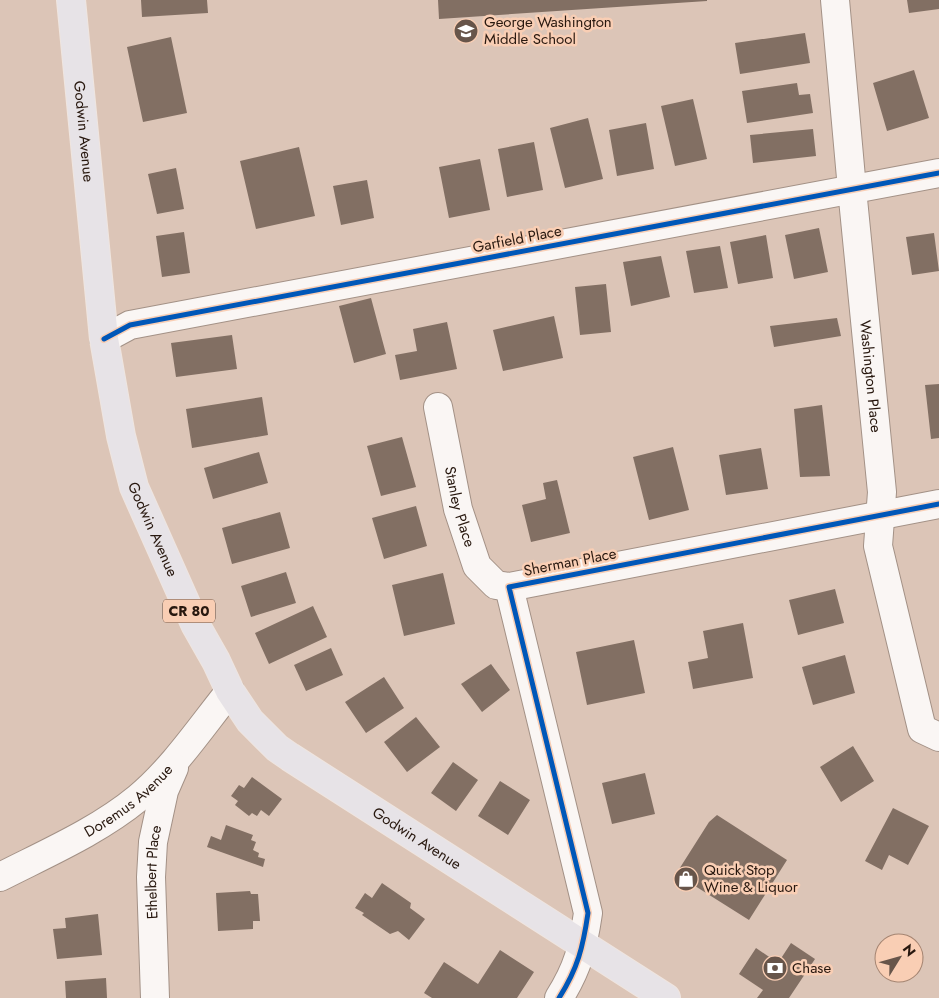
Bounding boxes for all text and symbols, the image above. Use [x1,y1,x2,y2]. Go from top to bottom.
place label: George Washington Middle School [484,11,612,50]
school or university icon: George Washington Middle School [453,18,479,44]
street label: Godwin Avenue [68,80,100,183]
street label: Garfield Place [471,220,564,258]
street label: Washington Place [854,319,887,434]
street label: Stanley Place [439,464,481,550]
street label: Godwin Avenue [122,478,184,580]
street label: Sherman Place [522,542,619,582]
road number: CR 80 [163,600,215,622]
street label: Doremus Avenue [80,759,178,843]
street label: Godwin Avenue [368,802,466,875]
street label: Ethelbert Place [140,823,167,920]
place label: Quick Stop Wine & Liquor [704,859,799,898]
shop icon: Quick Stop Wine & Liquor [673,866,699,892]
north arrow [874,933,924,983]
text: N [898,940,921,961]
bank icon: Chase [762,955,788,981]
place label: Chase [792,957,831,979]

